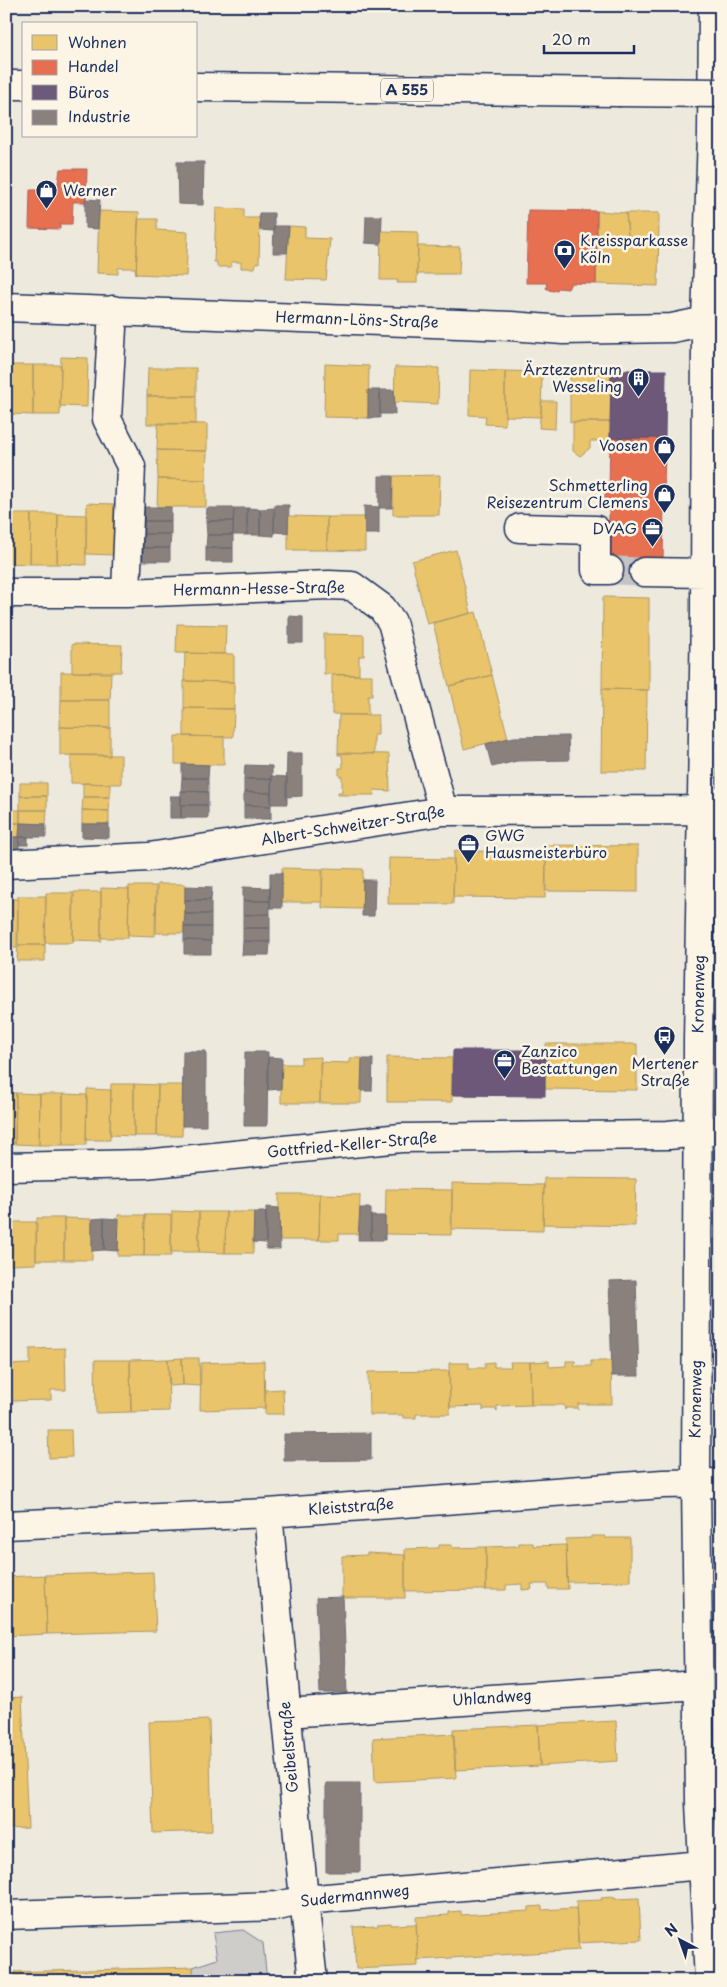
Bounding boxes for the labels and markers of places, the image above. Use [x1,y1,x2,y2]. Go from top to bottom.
place label: Werner [63,178,117,201]
shop icon: Werner [35,179,59,210]
place label: Kreissparkasse Köln [580,228,688,268]
bank icon: Kreissparkasse Köln [552,238,576,269]
place label: Ärztezentrum Wesseling [523,357,622,397]
building icon: Ärztezentrum Wesseling [626,367,650,398]
place label: Voosen [599,433,648,456]
shop icon: Voosen [652,434,676,465]
place label: Schmetterling Reisezentrum Clemens [486,473,648,513]
shop icon: Schmetterling Reisezentrum Clemens [652,483,676,514]
place label: DVAG [593,516,637,539]
office icon: DVAG [641,517,665,548]
place label: GWG Hausmeisterbüro [485,823,607,863]
office icon: GWG Hausmeisterbüro [457,833,481,864]
bus stop icon: Mertener Straße [653,1024,677,1055]
place label: Zanzico Bestattungen [521,1039,618,1079]
office icon: Zanzico Bestattungen [493,1049,517,1080]
place label: Mertener Straße [631,1051,699,1091]

